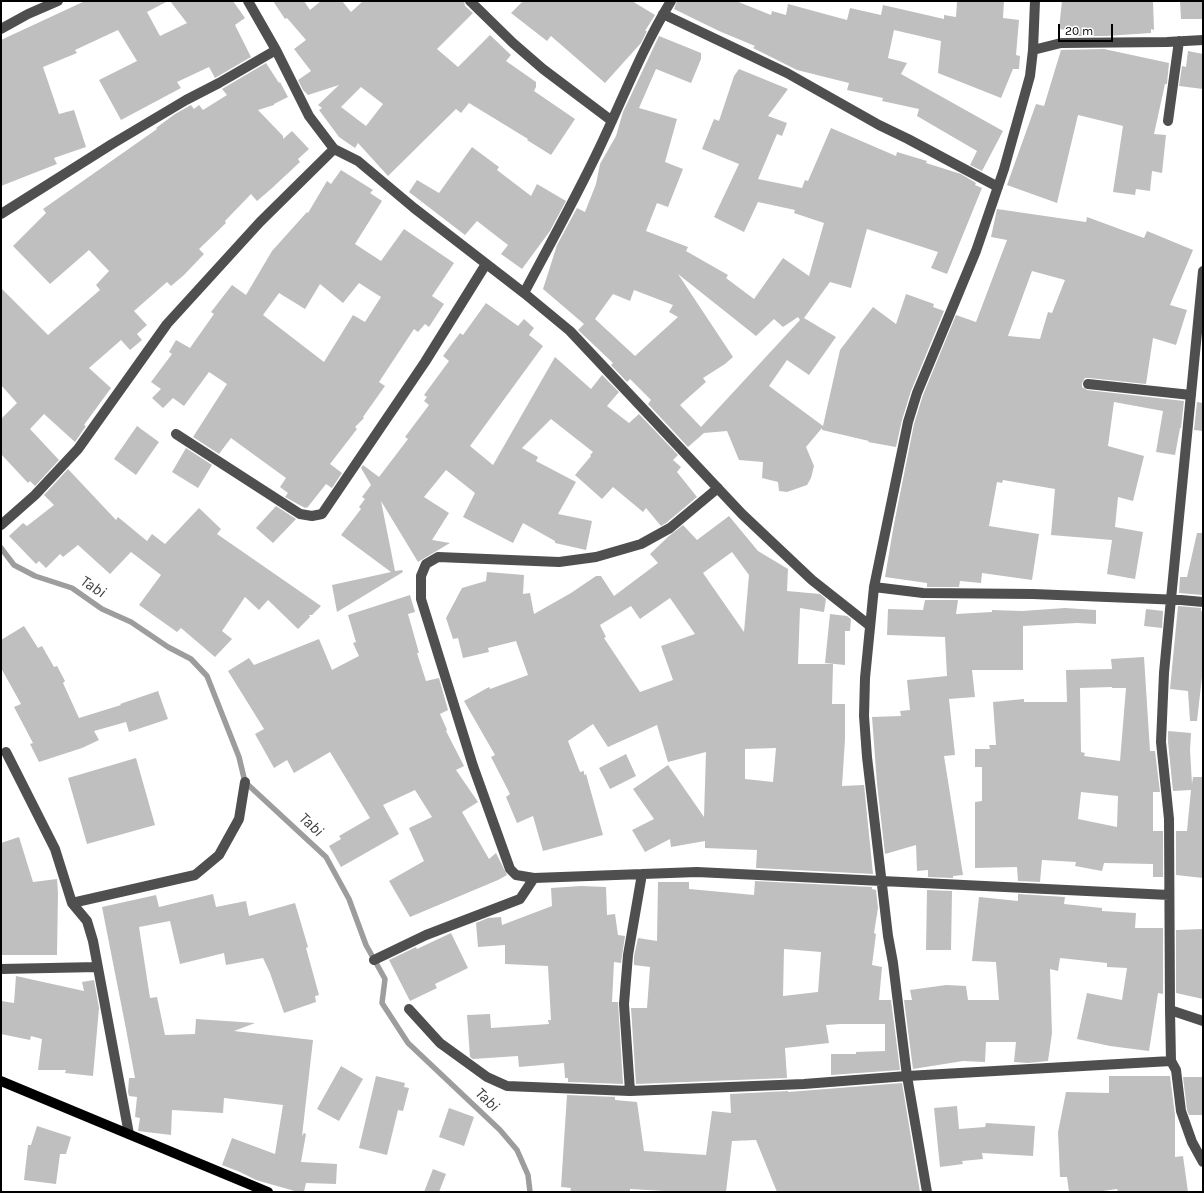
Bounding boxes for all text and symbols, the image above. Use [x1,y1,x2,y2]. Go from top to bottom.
scale bar [1060,16,1115,42]
text: 20 m [1065,24,1093,38]
water label: Tabi [77,572,109,602]
water label: Tabi [295,809,327,841]
water label: Tabi [471,1084,503,1116]

